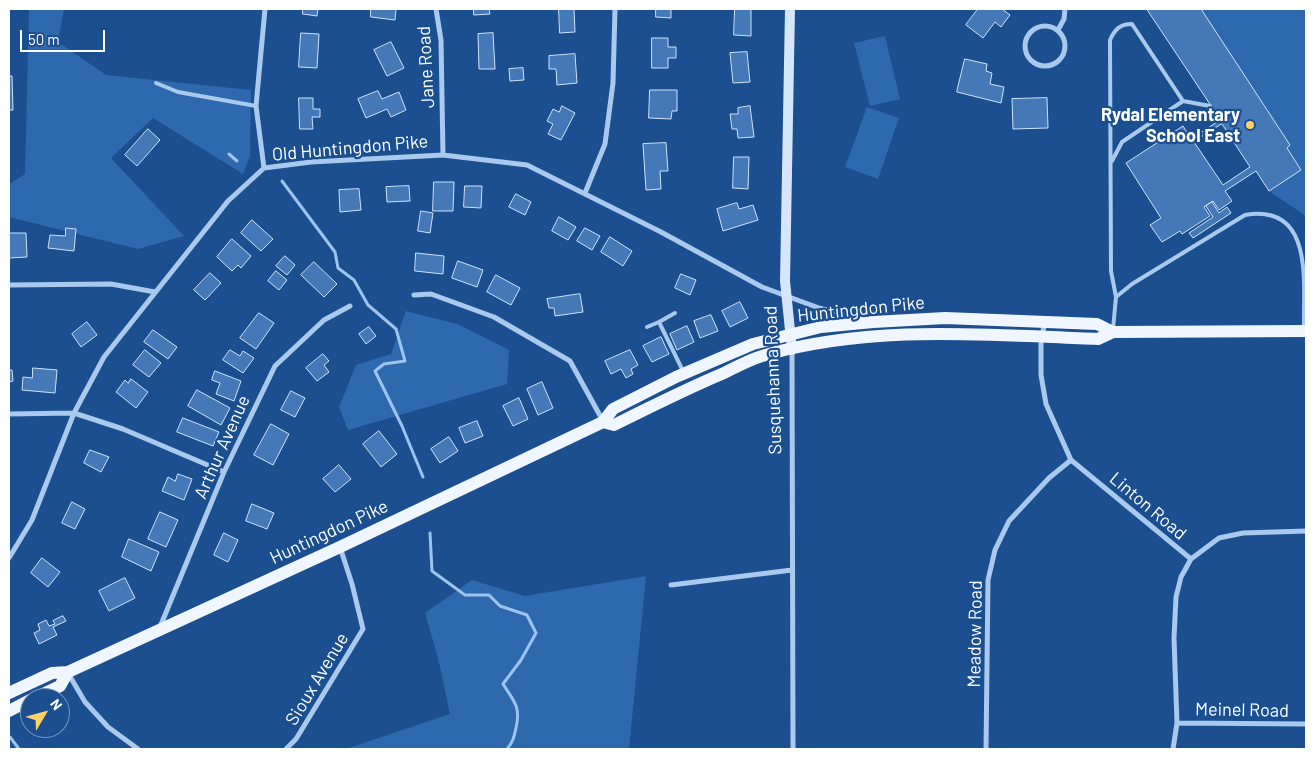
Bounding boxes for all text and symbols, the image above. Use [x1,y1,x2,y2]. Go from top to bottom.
scale bar [22,20,108,52]
street label: Jane Road [413,25,439,109]
text: 50 m [28,30,60,48]
place label: Rydal Elementary School East [1101,104,1240,146]
marker: Rydal Elementary School East [1244,119,1256,131]
street label: Old Huntingdon Pike [271,130,429,166]
street label: Huntingdon Pike [796,292,926,326]
street label: Susquehanna Road [760,305,786,455]
street label: Arthur Avenue [190,392,254,502]
street label: Linton Road [1105,468,1191,544]
street label: Huntingdon Pike [266,495,392,569]
street label: Meadow Road [963,580,987,688]
street label: Sioux Avenue [281,629,353,729]
north arrow [20,688,70,738]
text: N [47,695,66,713]
street label: Meinel Road [1195,698,1289,722]

